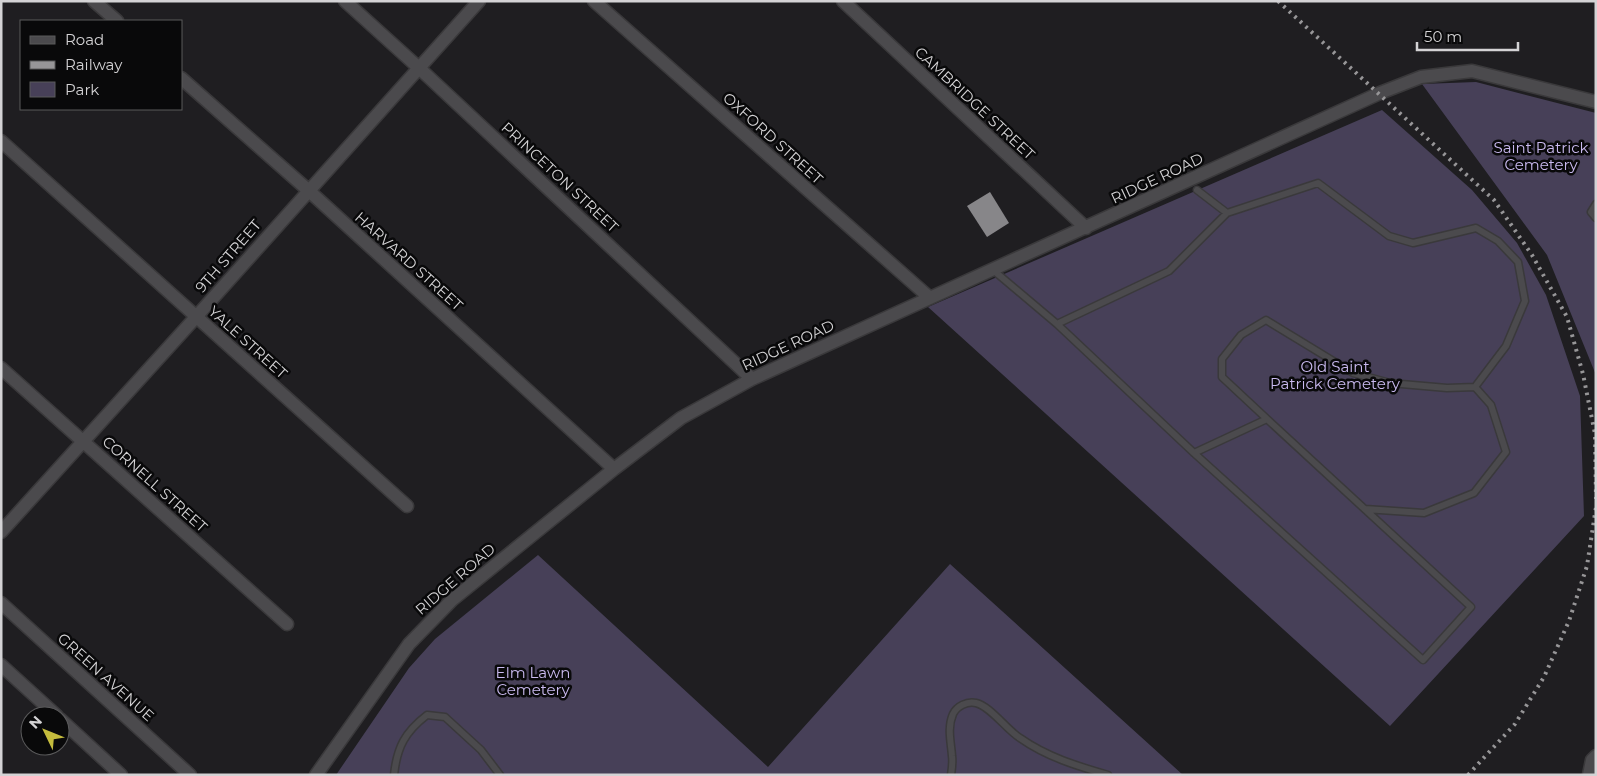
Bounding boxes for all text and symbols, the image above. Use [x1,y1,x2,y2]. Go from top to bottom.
legend [20,20,182,110]
scale bar [1417,20,1518,52]
text: 50 m [1424,27,1462,46]
text: Road [65,30,104,49]
street label: CAMBRIDGE STREET [911,42,1039,164]
text: Railway [65,55,123,74]
text: Park [65,80,99,99]
street label: OXFORD STREET [719,88,827,188]
street label: PRINCETON STREET [497,118,623,236]
park label: Saint Patrick Cemetery [1494,138,1589,174]
street label: RIDGE ROAD [1108,148,1206,208]
street label: HARVARD STREET [351,207,467,315]
street label: 9TH STREET [191,215,265,296]
street label: YALE STREET [205,302,292,383]
street label: RIDGE ROAD [739,315,837,375]
park label: Old Saint Patrick Cemetery [1270,357,1401,393]
street label: CORNELL STREET [99,432,212,536]
street label: RIDGE ROAD [411,539,499,619]
street label: GREEN AVENUE [54,629,158,725]
park label: Elm Lawn Cemetery [496,663,570,699]
north arrow [20,706,70,756]
text: N [25,712,46,732]

